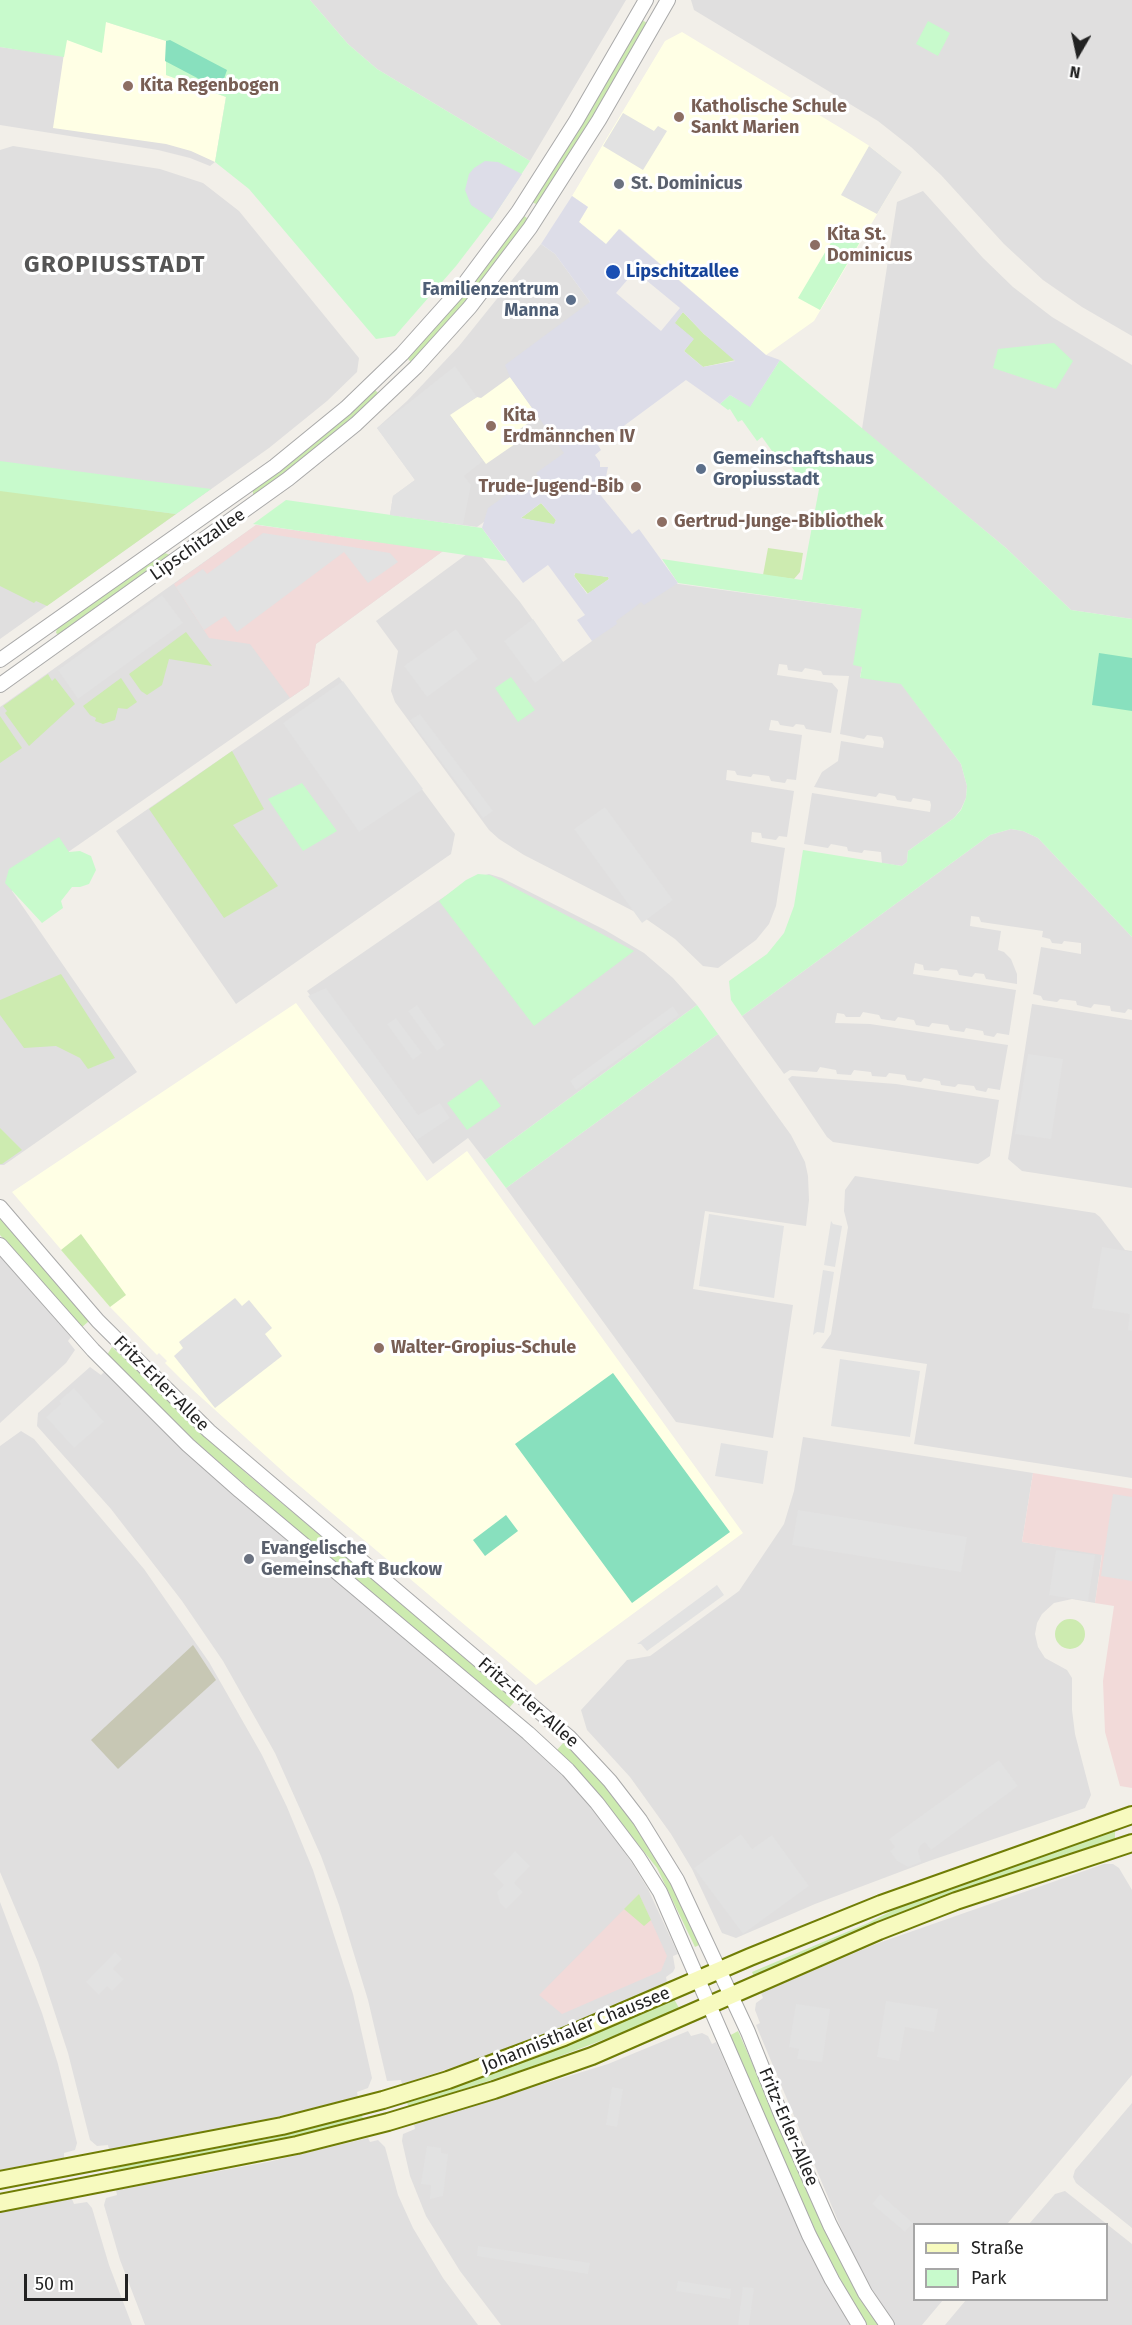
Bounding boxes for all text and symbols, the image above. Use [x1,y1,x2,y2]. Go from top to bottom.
north arrow [1048,24,1108,84]
text: N [1068,62,1082,82]
place label: Kita Regenbogen [140,75,279,97]
marker: Kita Regenbogen [121,79,135,93]
place label: Katholische Schule Sankt Marien [691,96,847,138]
marker: Katholische Schule Sankt Marien [672,110,686,124]
place label: St. Dominicus [631,173,742,195]
marker: St. Dominicus [612,177,626,191]
place label: Kita St. Dominicus [827,224,912,266]
marker: Kita St. Dominicus [808,238,822,252]
district label: GROPIUSSTADT [24,251,206,279]
place label: Lipschitzallee [626,261,739,283]
marker: Lipschitzallee [604,263,622,281]
place label: Familienzentrum Manna [422,279,559,322]
marker: Familienzentrum Manna [564,293,578,307]
place label: Kita Erdmännchen IV [503,405,635,448]
marker: Kita Erdmännchen IV [484,419,498,433]
place label: Gemeinschaftshaus Gropiusstadt [713,448,874,490]
marker: Gemeinschaftshaus Gropiusstadt [694,462,708,476]
place label: Trude-Jugend-Bib [479,476,624,498]
marker: Trude-Jugend-Bib [629,480,643,494]
street label: Lipschitzallee [146,504,250,586]
place label: Gertrud-Junge-Bibliothek [674,511,883,533]
marker: Gertrud-Junge-Bibliothek [655,515,669,529]
street label: Fritz-Erler-Allee [109,1332,213,1436]
place label: Walter-Gropius-Schule [391,1337,576,1359]
marker: Walter-Gropius-Schule [372,1341,386,1355]
place label: Evangelische Gemeinschaft Buckow [261,1538,442,1580]
marker: Evangelische Gemeinschaft Buckow [242,1552,256,1566]
street label: Fritz-Erler-Allee [473,1653,583,1753]
street label: Johannisthaler Chaussee [479,1982,673,2078]
street label: Fritz-Erler-Allee [753,2065,823,2189]
legend [913,2223,1108,2301]
text: Straße [971,2237,1024,2259]
scale bar [27,2262,130,2300]
text: Park [971,2267,1006,2289]
text: 50 m [35,2273,74,2295]

